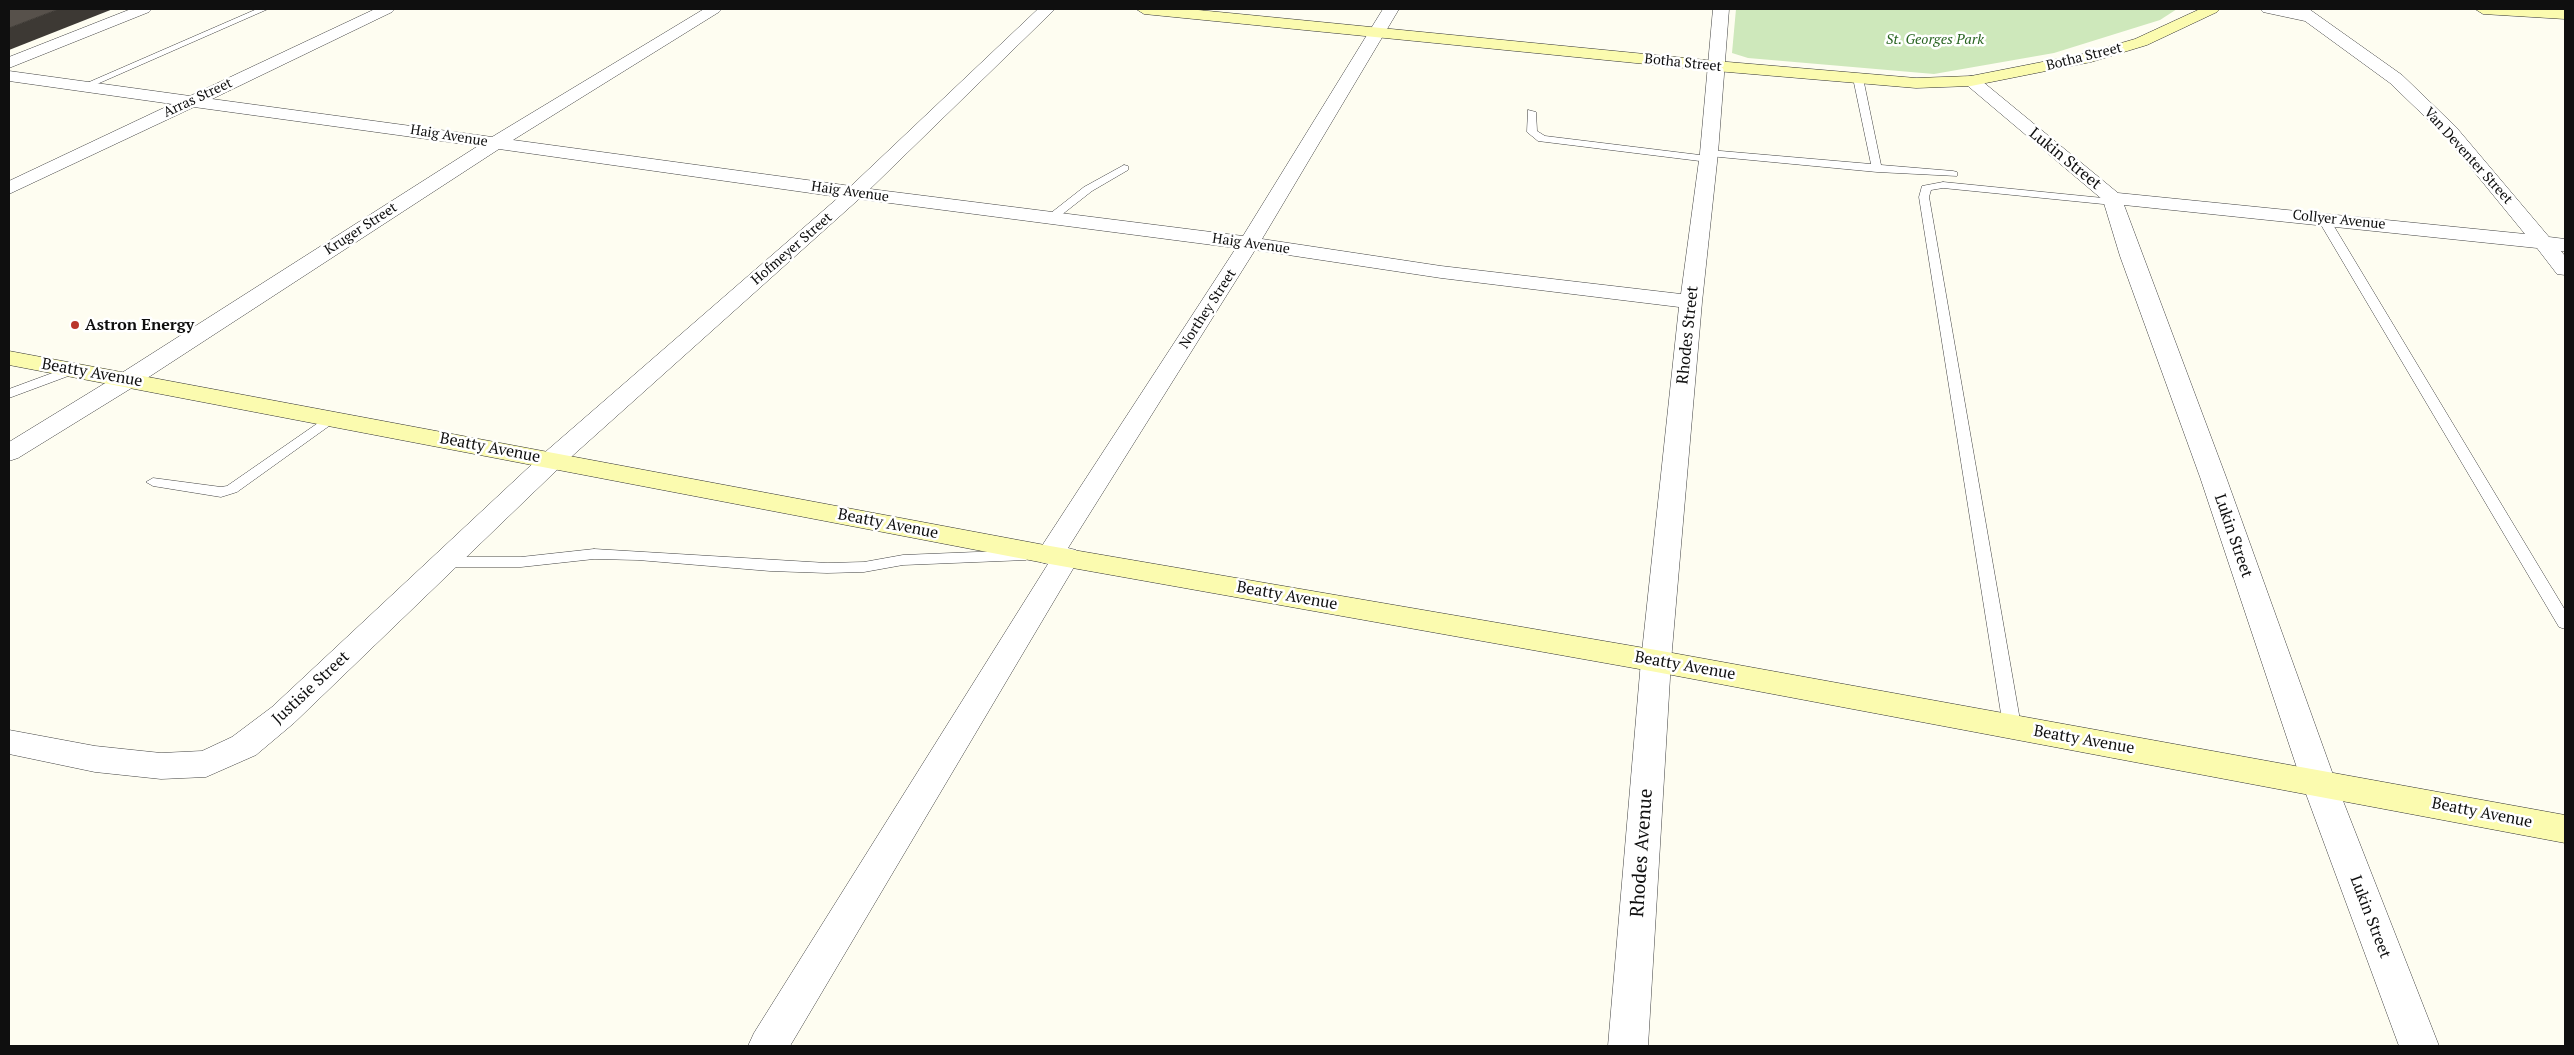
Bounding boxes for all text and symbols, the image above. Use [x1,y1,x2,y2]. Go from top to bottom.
park label: St. Georges Park [1886,32,1984,48]
street label: Botha Street [2044,39,2124,75]
street label: Botha Street [1644,51,1722,75]
street label: Arras Street [161,75,235,121]
street label: Van Deventer Street [2420,104,2516,208]
street label: Haig Avenue [409,122,489,150]
street label: Lukin Street [2025,124,2105,194]
street label: Haig Avenue [810,178,890,206]
street label: Kruger Street [322,199,400,259]
street label: Collyer Avenue [2292,207,2386,233]
street label: Hofmeyer Street [748,209,836,289]
street label: Haig Avenue [1211,230,1291,258]
street label: Northey Street [1176,266,1240,352]
street label: Rhodes Street [1673,285,1703,385]
place label: Astron Energy [85,315,194,335]
marker: Astron Energy [69,319,81,331]
street label: Beatty Avenue [40,355,144,391]
street label: Beatty Avenue [438,429,542,467]
street label: Lukin Street [2210,492,2256,580]
street label: Beatty Avenue [836,505,940,543]
street label: Beatty Avenue [1235,578,1339,614]
street label: Justisie Street [268,647,354,729]
street label: Beatty Avenue [1633,648,1737,684]
street label: Beatty Avenue [2032,722,2136,758]
street label: Rhodes Avenue [1626,788,1658,918]
street label: Beatty Avenue [2430,794,2534,832]
street label: Lukin Street [2345,873,2395,961]

